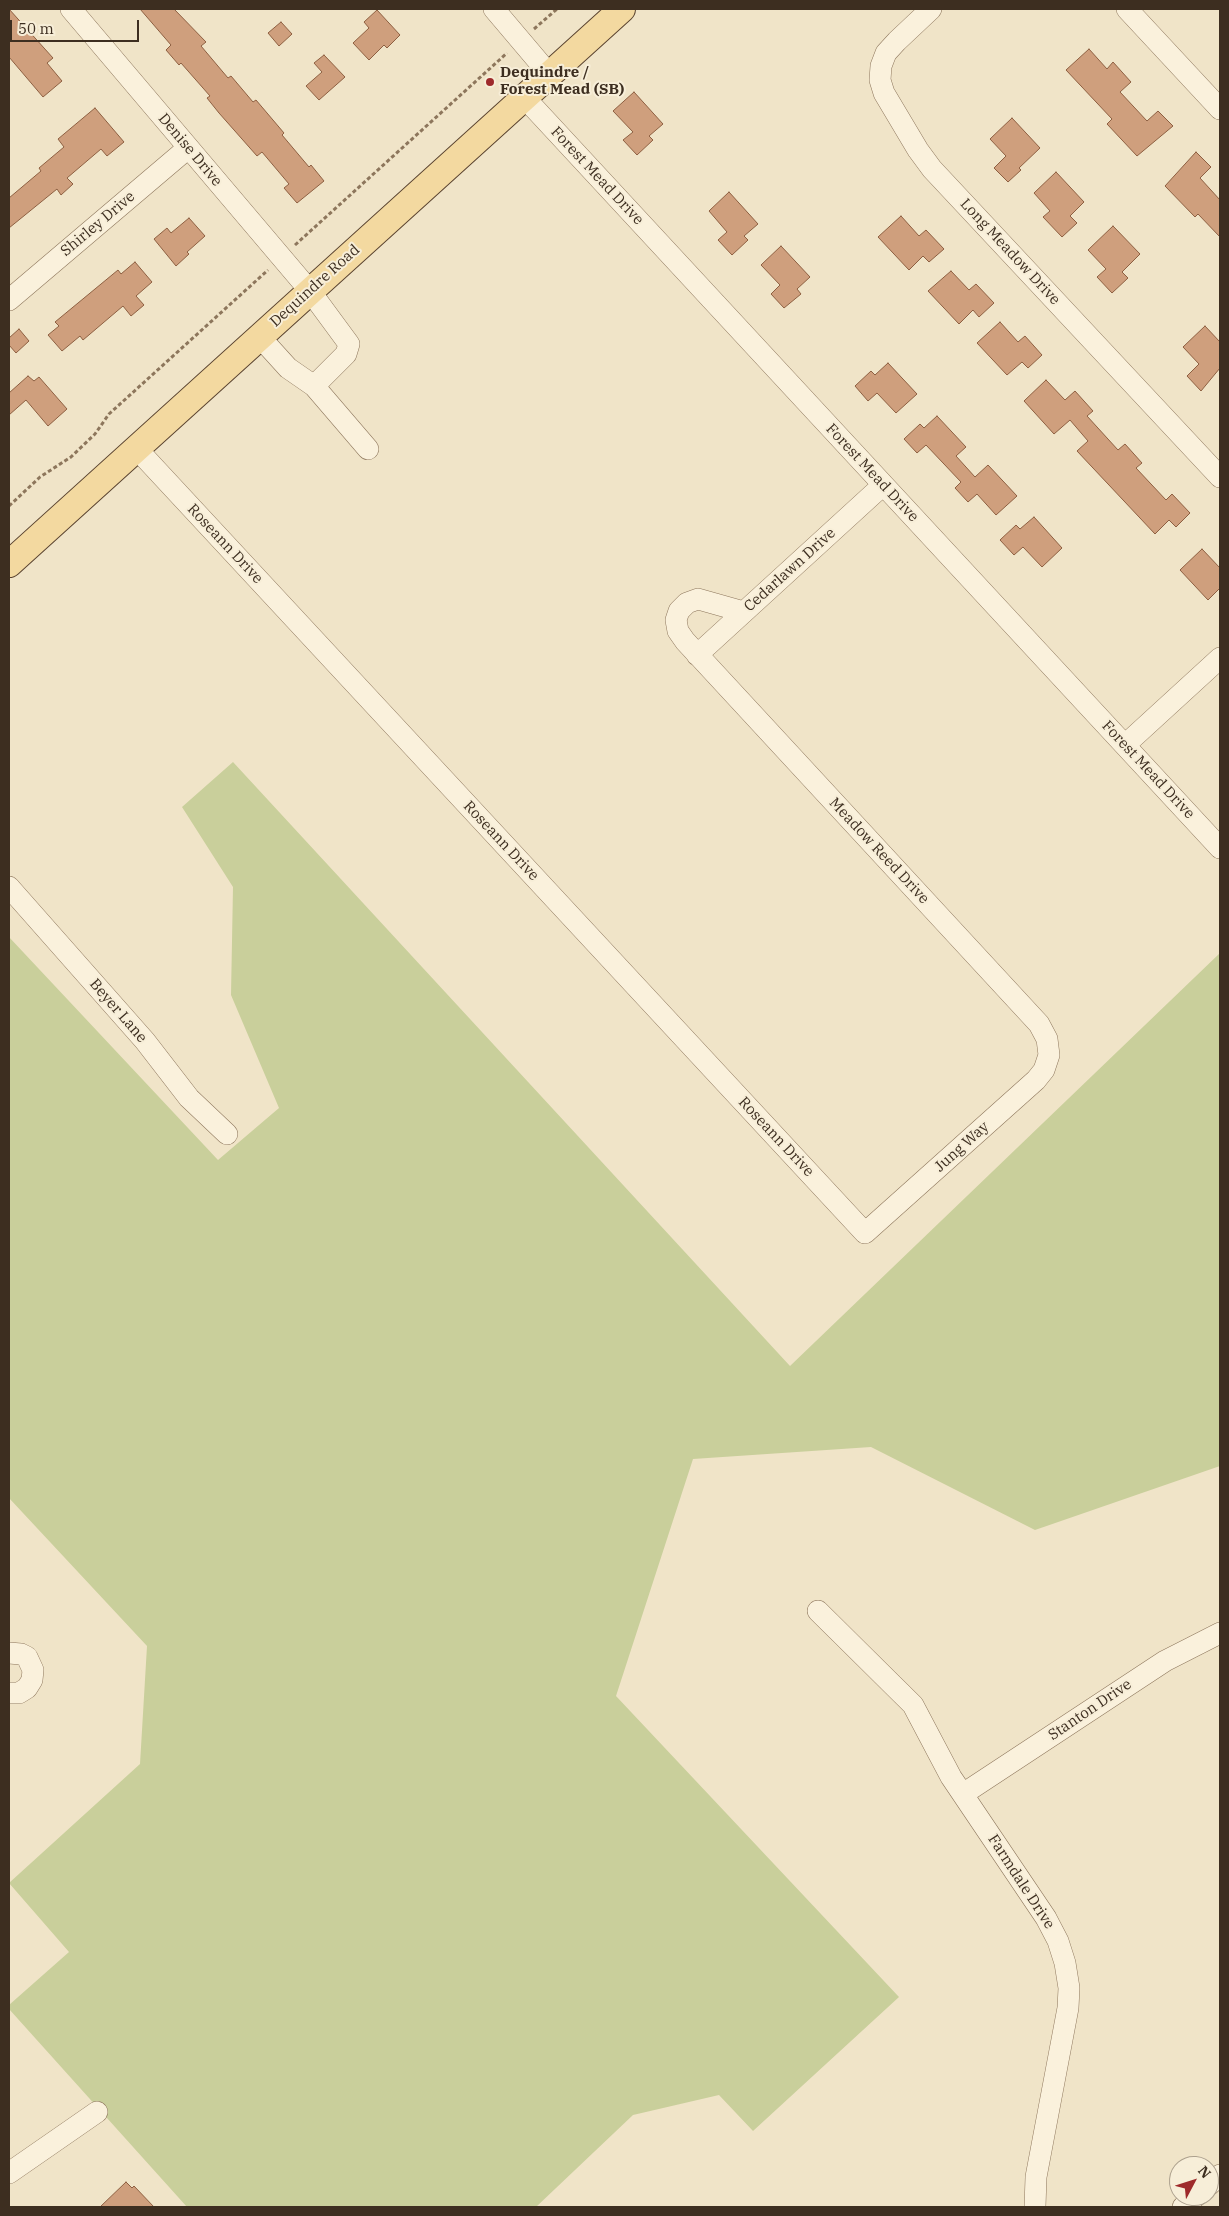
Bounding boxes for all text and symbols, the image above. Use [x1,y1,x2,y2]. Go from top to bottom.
scale bar [12,10,141,42]
text: 50 m [18,19,54,38]
place label: Dequindre / Forest Mead (SB) [500,64,624,99]
marker: Dequindre / Forest Mead (SB) [484,76,496,88]
street label: Denise Drive [154,110,226,190]
street label: Forest Mead Drive [547,123,647,229]
street label: Shirley Drive [57,188,139,260]
street label: Long Meadow Drive [956,195,1064,309]
street label: Dequindre Road [266,241,364,331]
street label: Forest Mead Drive [822,420,922,526]
street label: Roseann Drive [183,500,267,588]
street label: Cedarlawn Drive [741,524,839,616]
street label: Forest Mead Drive [1098,717,1198,823]
street label: Meadow Reed Drive [825,794,933,908]
street label: Roseann Drive [459,797,543,885]
street label: Beyer Lane [85,975,151,1047]
street label: Roseann Drive [734,1093,818,1181]
street label: Jung Way [931,1118,993,1176]
street label: Stanton Drive [1045,1676,1135,1744]
street label: Farmdale Drive [984,1831,1058,1933]
north arrow [1169,2156,1219,2206]
text: N [1194,2162,1215,2182]

